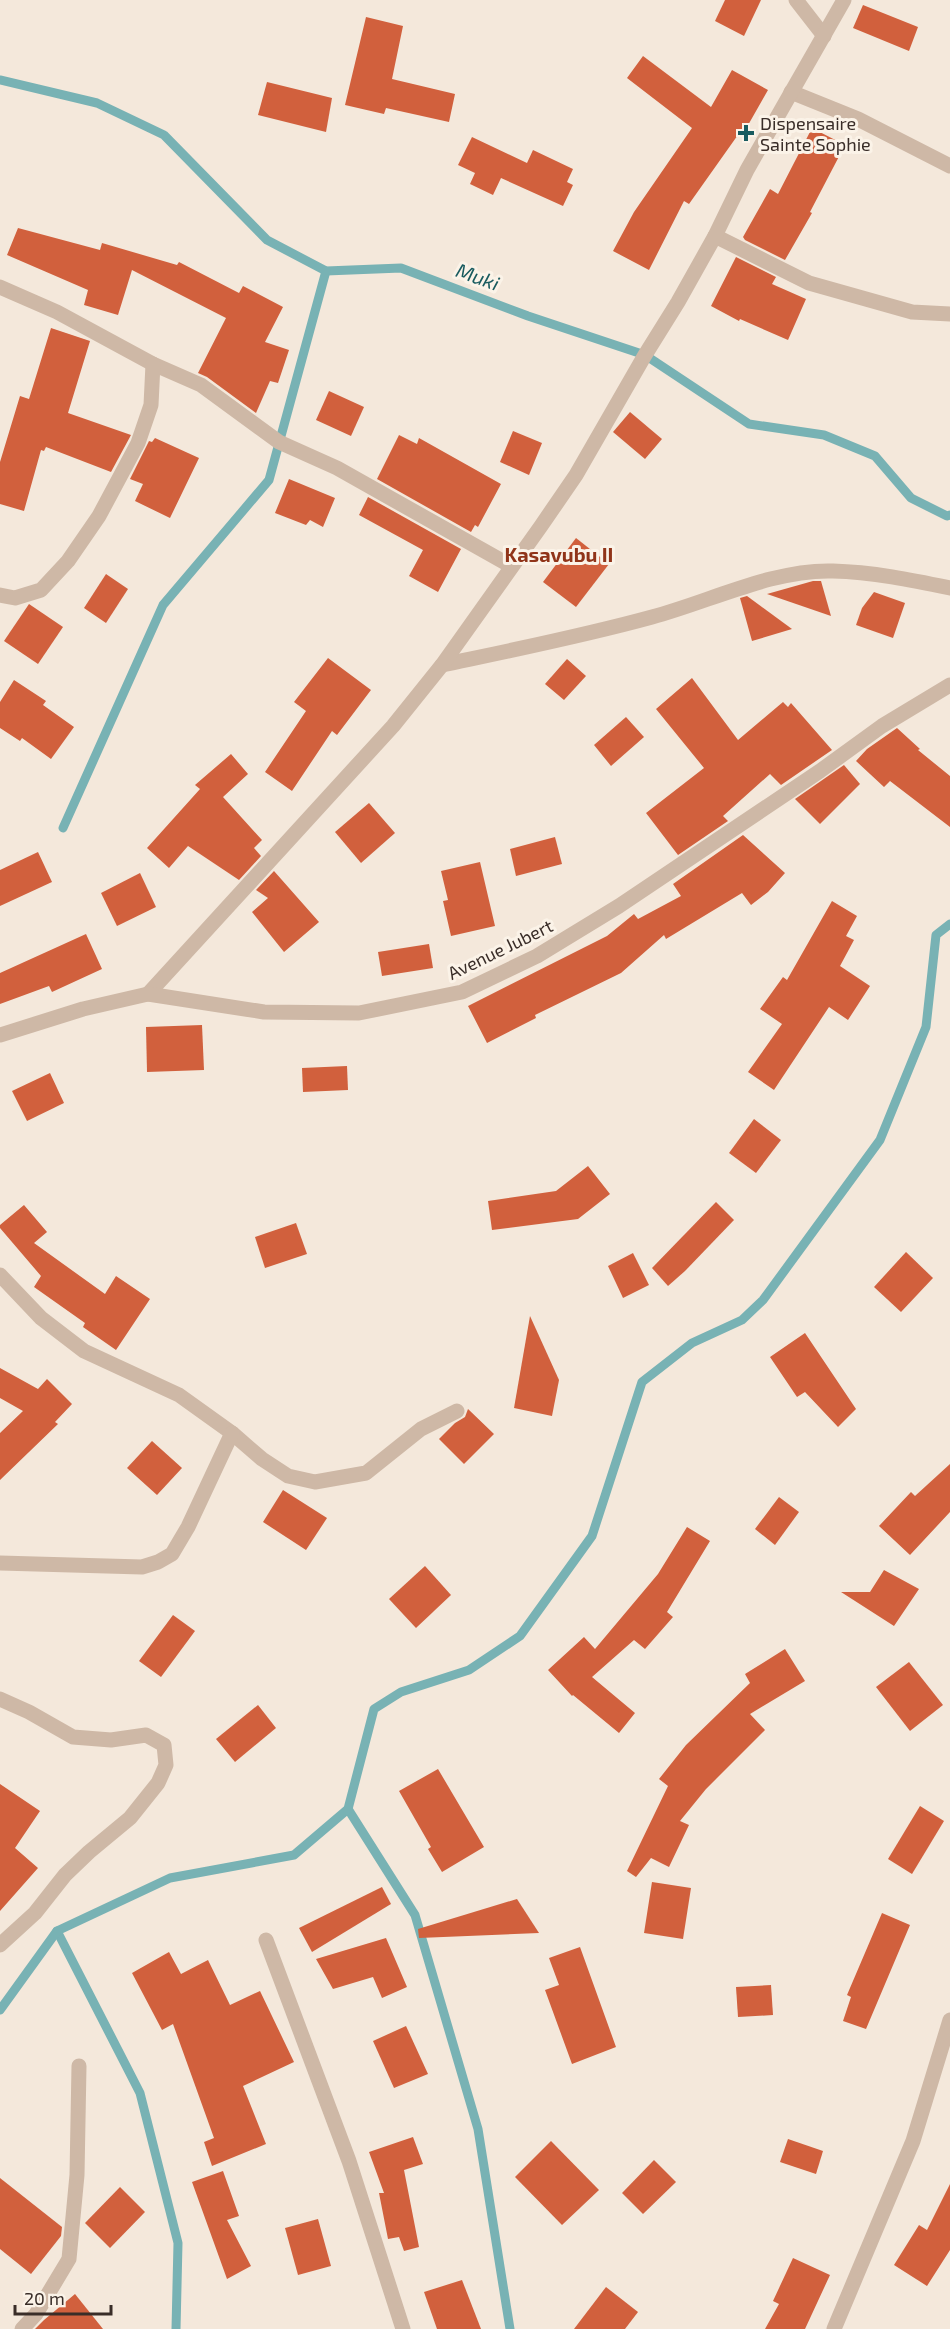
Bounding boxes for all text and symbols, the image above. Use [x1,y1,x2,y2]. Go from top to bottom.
place label: Dispensaire Sainte Sophie [760,112,871,155]
marker: Dispensaire Sainte Sophie [737,124,755,142]
water label: Muki [453,257,503,295]
district label: Kasavubu II [505,542,613,566]
street label: Avenue Jubert [444,914,556,984]
scale bar [15,2278,111,2316]
text: 20 m [24,2287,65,2309]

